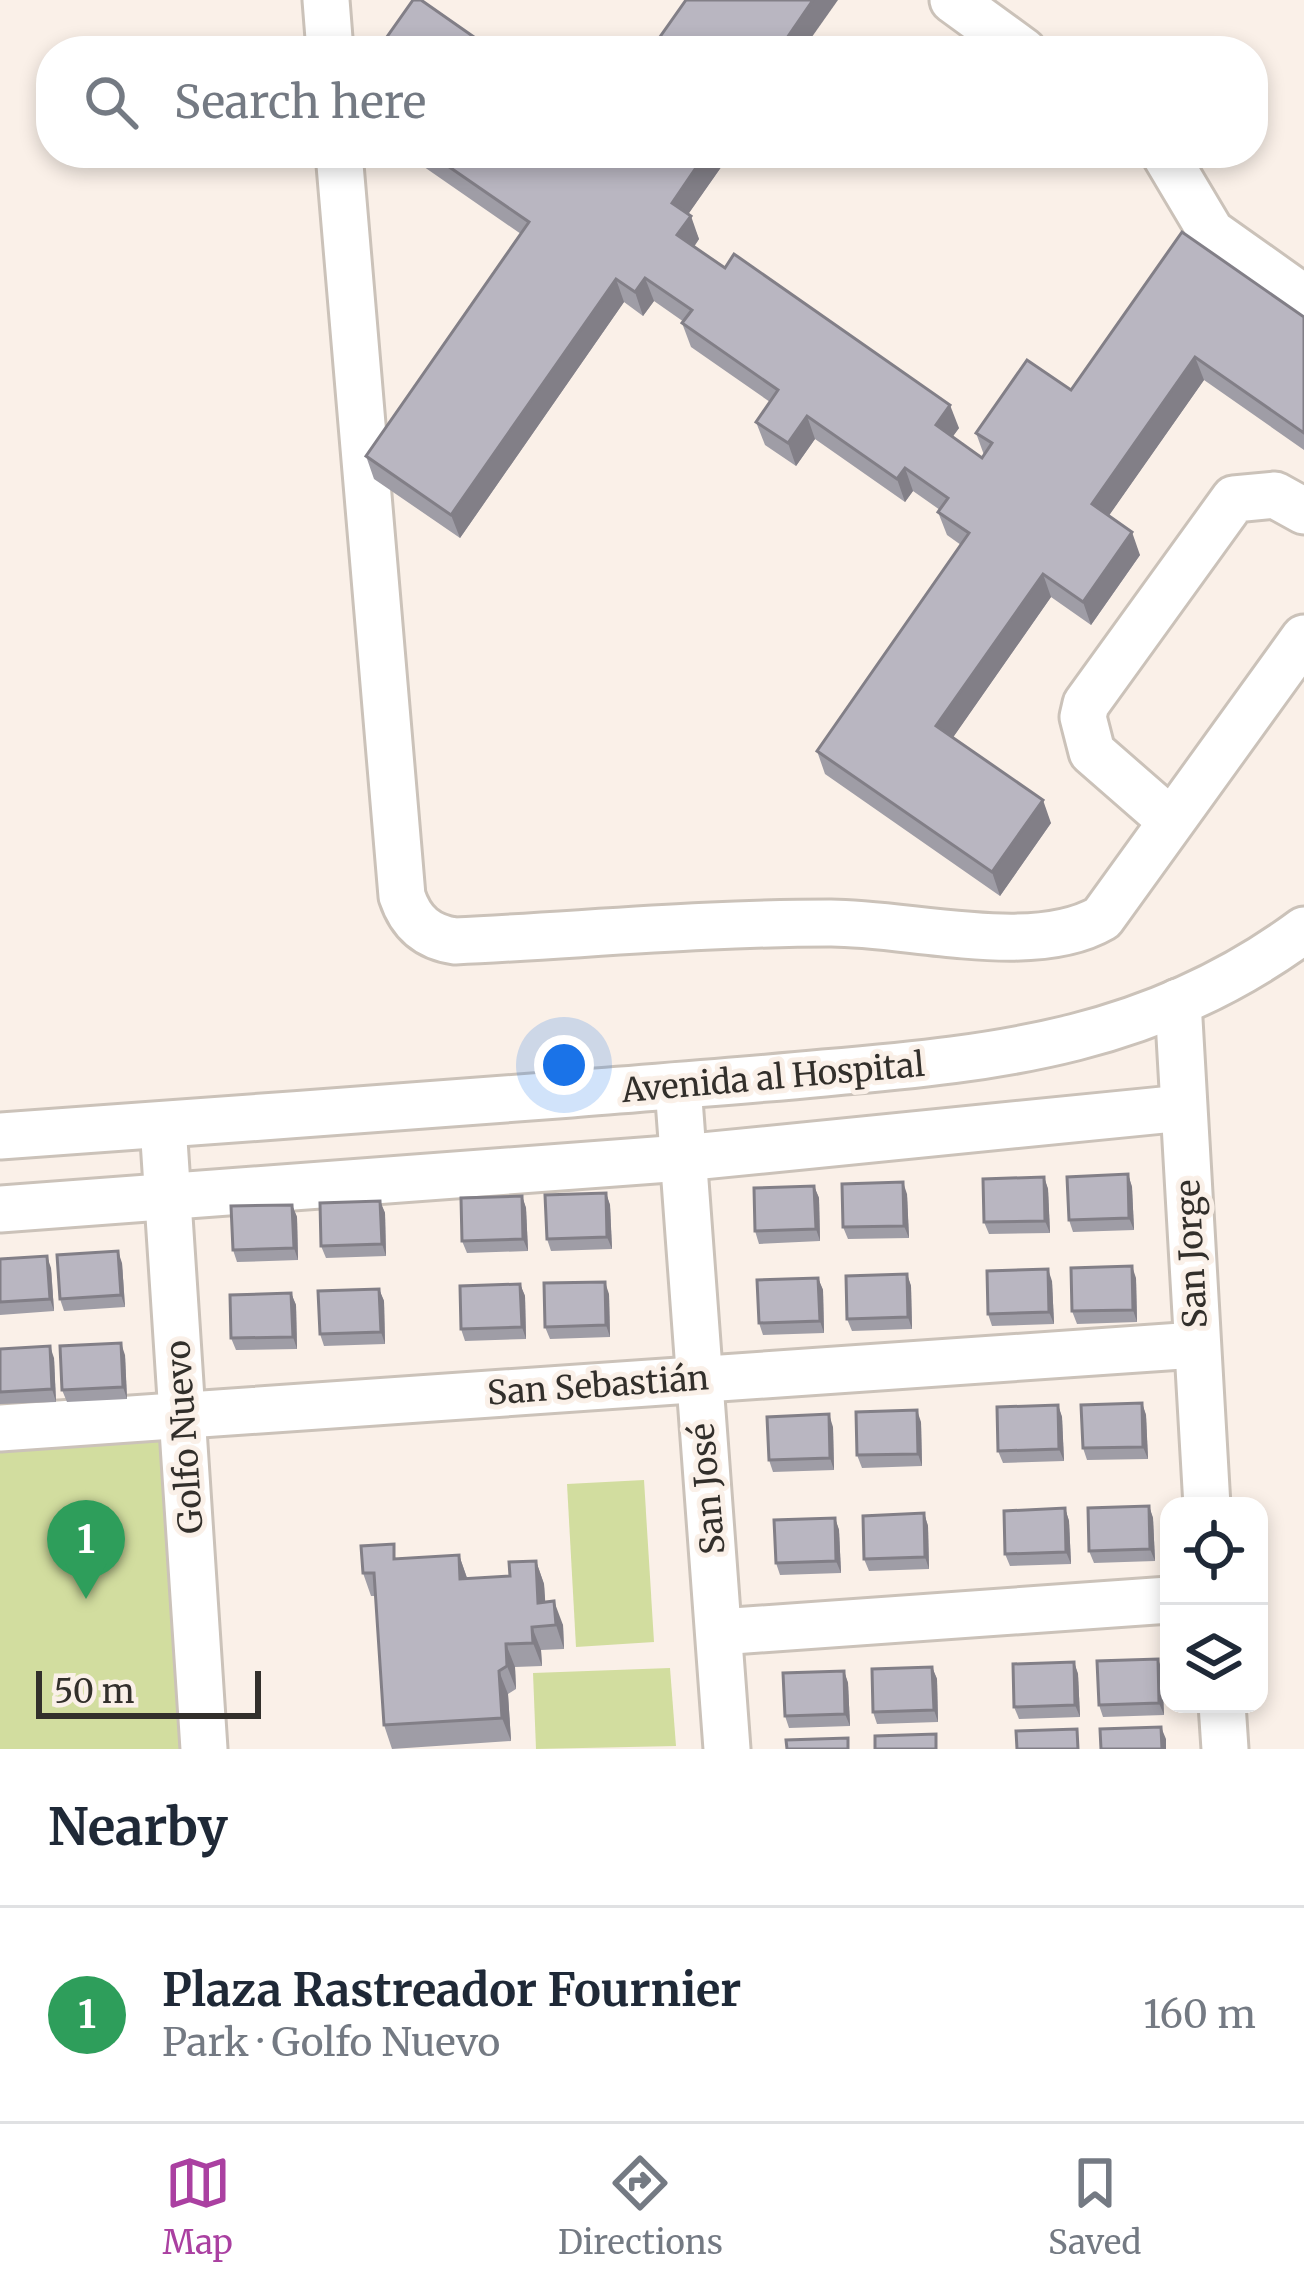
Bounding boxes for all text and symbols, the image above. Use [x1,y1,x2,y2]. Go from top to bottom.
search box [36,36,1268,168]
icon: search [78,69,144,135]
text: Search here [174,74,426,130]
your location [534,1035,594,1095]
street label: Avenida al Hospital [619,1044,926,1111]
street label: San Jorge [1167,1179,1216,1329]
street label: Golfo Nuevo [157,1339,212,1535]
street label: San Sebastián [486,1357,710,1414]
street label: San José [681,1422,734,1556]
map controls [1160,1497,1268,1713]
button: locate [1160,1497,1268,1605]
pin: 1 [47,1500,125,1599]
button: layers [1160,1605,1268,1713]
scale bar [36,1665,261,1718]
text: 50 m [54,1671,135,1712]
text: Nearby [48,1795,228,1859]
text: Plaza Rastreador Fournier [162,1962,741,2018]
text: 1 [78,1990,96,2039]
text: 160 m [1143,1990,1256,2039]
text: Park · Golfo Nuevo [162,2018,500,2067]
tab: Map [163,2150,233,2263]
tab: Directions [558,2150,723,2263]
tab: Saved [1048,2150,1141,2263]

